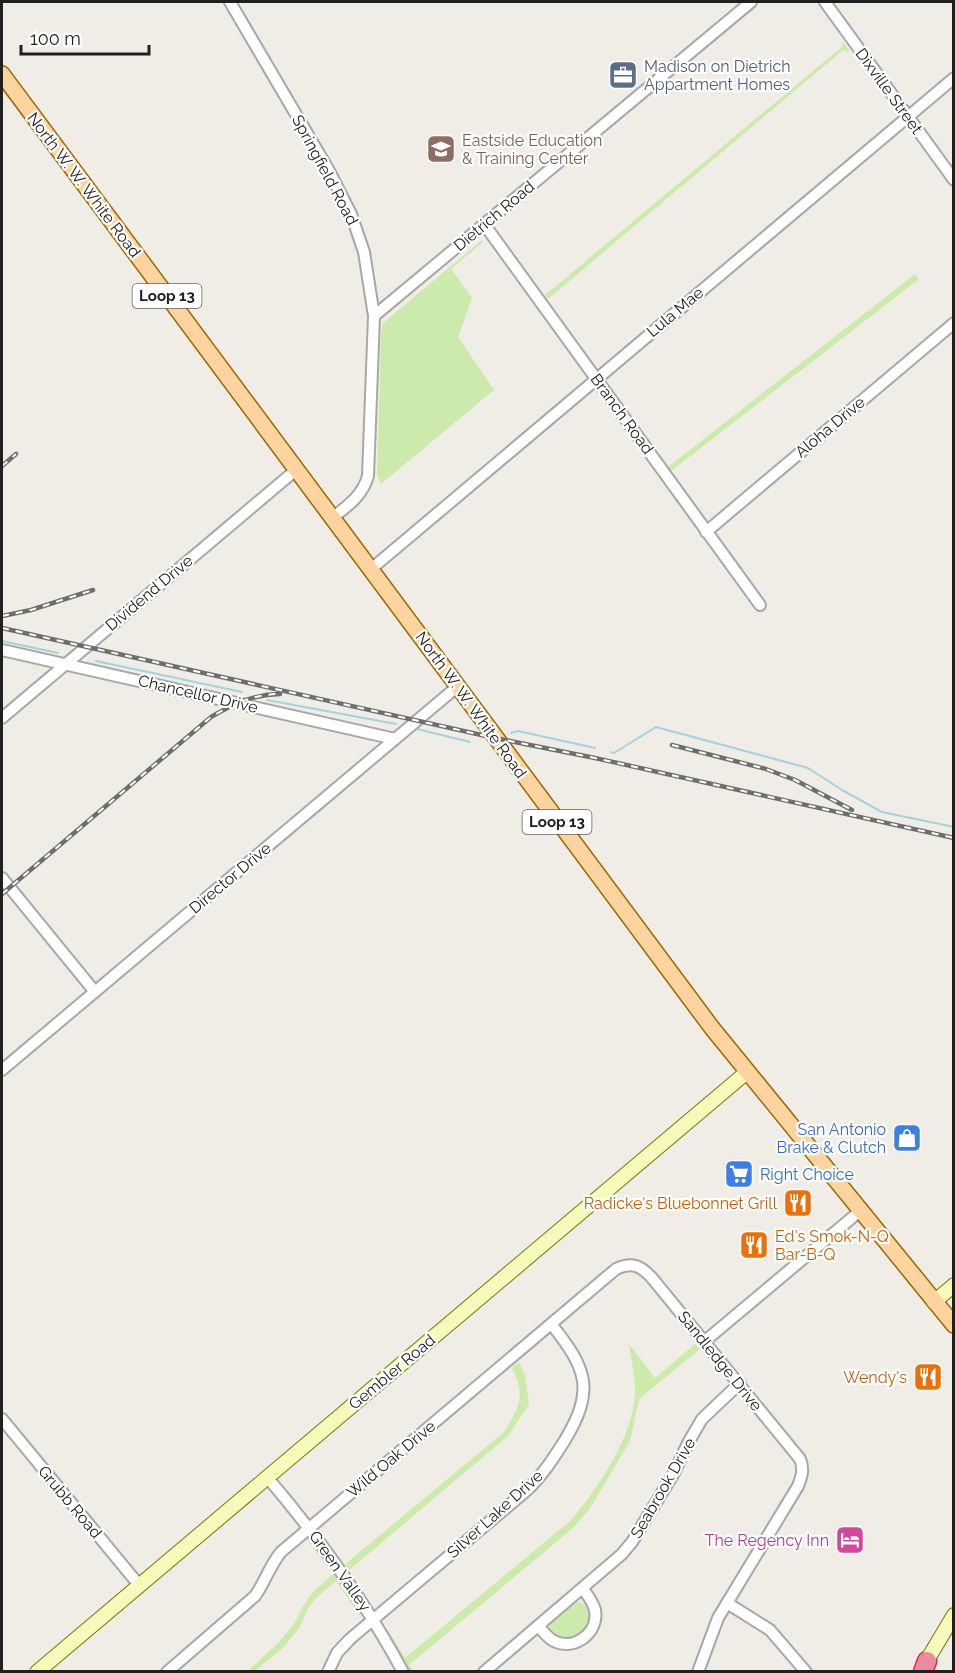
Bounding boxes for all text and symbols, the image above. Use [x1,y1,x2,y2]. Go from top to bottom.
scale bar [21,18,148,56]
text: 100 m [30,28,81,49]
street label: Dixville Street [851,44,927,138]
place label: Madison on Dietrich Appartment Homes [644,57,791,94]
office icon: Madison on Dietrich Appartment Homes [607,59,639,91]
street label: North W. W. White Road [23,109,145,261]
street label: Springfield Road [288,112,362,228]
place label: Eastside Education & Training Center [462,131,602,168]
school or university icon: Eastside Education & Training Center [425,133,457,165]
street label: Dietrich Road [450,177,538,255]
street label: Lula Mae [643,283,707,341]
road number: Loop 13 [132,284,201,308]
street label: Branch Road [586,370,658,458]
street label: Aloha Drive [791,392,869,462]
street label: Dividend Drive [102,551,196,635]
street label: North W. W. White Road [411,628,531,782]
street label: Chancellor Drive [136,671,260,717]
road number: Loop 13 [522,810,592,834]
street label: Director Drive [185,838,275,918]
place label: San Antonio Brake & Clutch [777,1120,886,1157]
shop icon: San Antonio Brake & Clutch [891,1122,923,1154]
supermarket icon: Right Choice [723,1158,755,1190]
place label: Right Choice [760,1165,854,1184]
restaurant icon: Radicke's Bluebonnet Grill [782,1187,814,1219]
place label: Radicke's Bluebonnet Grill [584,1194,778,1213]
place label: Ed's Smok-N-Q Bar-B-Q [775,1227,889,1264]
restaurant icon: Ed's Smok-N-Q Bar-B-Q [738,1229,770,1261]
street label: Sandledge Drive [674,1307,766,1415]
street label: Gembler Road [345,1330,439,1414]
restaurant icon: Wendy's [912,1361,944,1393]
place label: Wendy's [843,1368,907,1387]
street label: Wild Oak Drive [343,1416,439,1502]
street label: Seabrook Drive [627,1434,699,1542]
street label: Grubb Road [34,1462,106,1542]
street label: Silver Lake Drive [443,1466,547,1562]
hotel icon: The Regency Inn [834,1524,866,1556]
street label: Green Valley [305,1527,375,1615]
place label: The Regency Inn [705,1531,829,1550]

